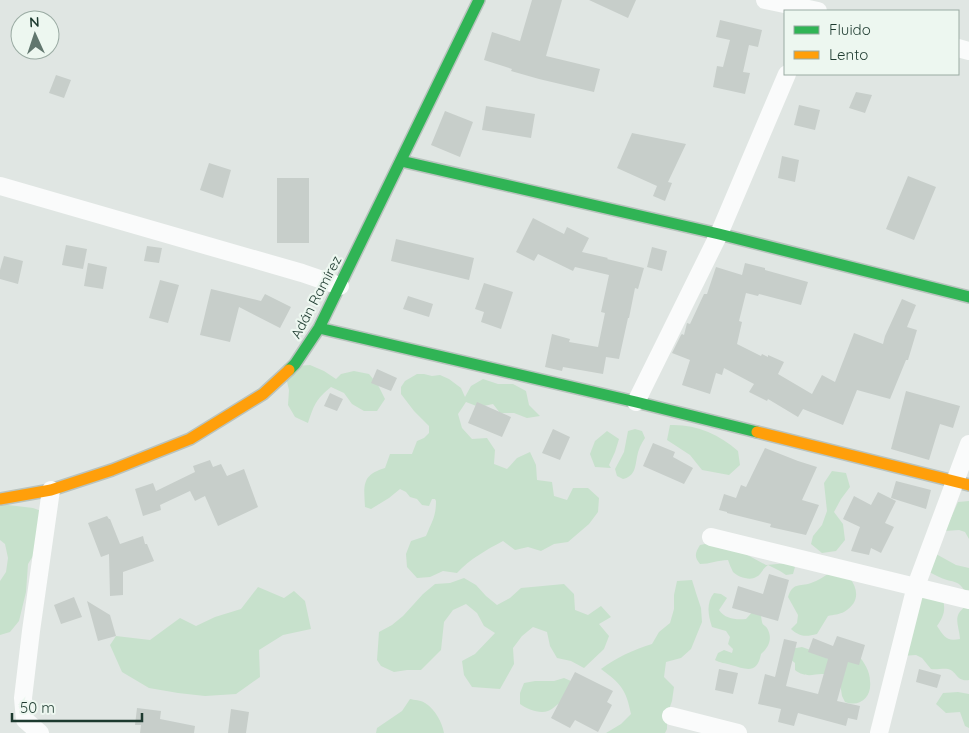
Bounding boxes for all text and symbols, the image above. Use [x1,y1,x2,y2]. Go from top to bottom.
north arrow [10,10,60,60]
legend [784,10,959,75]
text: N [29,13,40,31]
text: Fluido [829,20,871,39]
text: Lento [829,45,868,64]
street label: Adán Ramírez [287,252,346,342]
scale bar [12,690,142,722]
text: 50 m [20,698,55,717]

